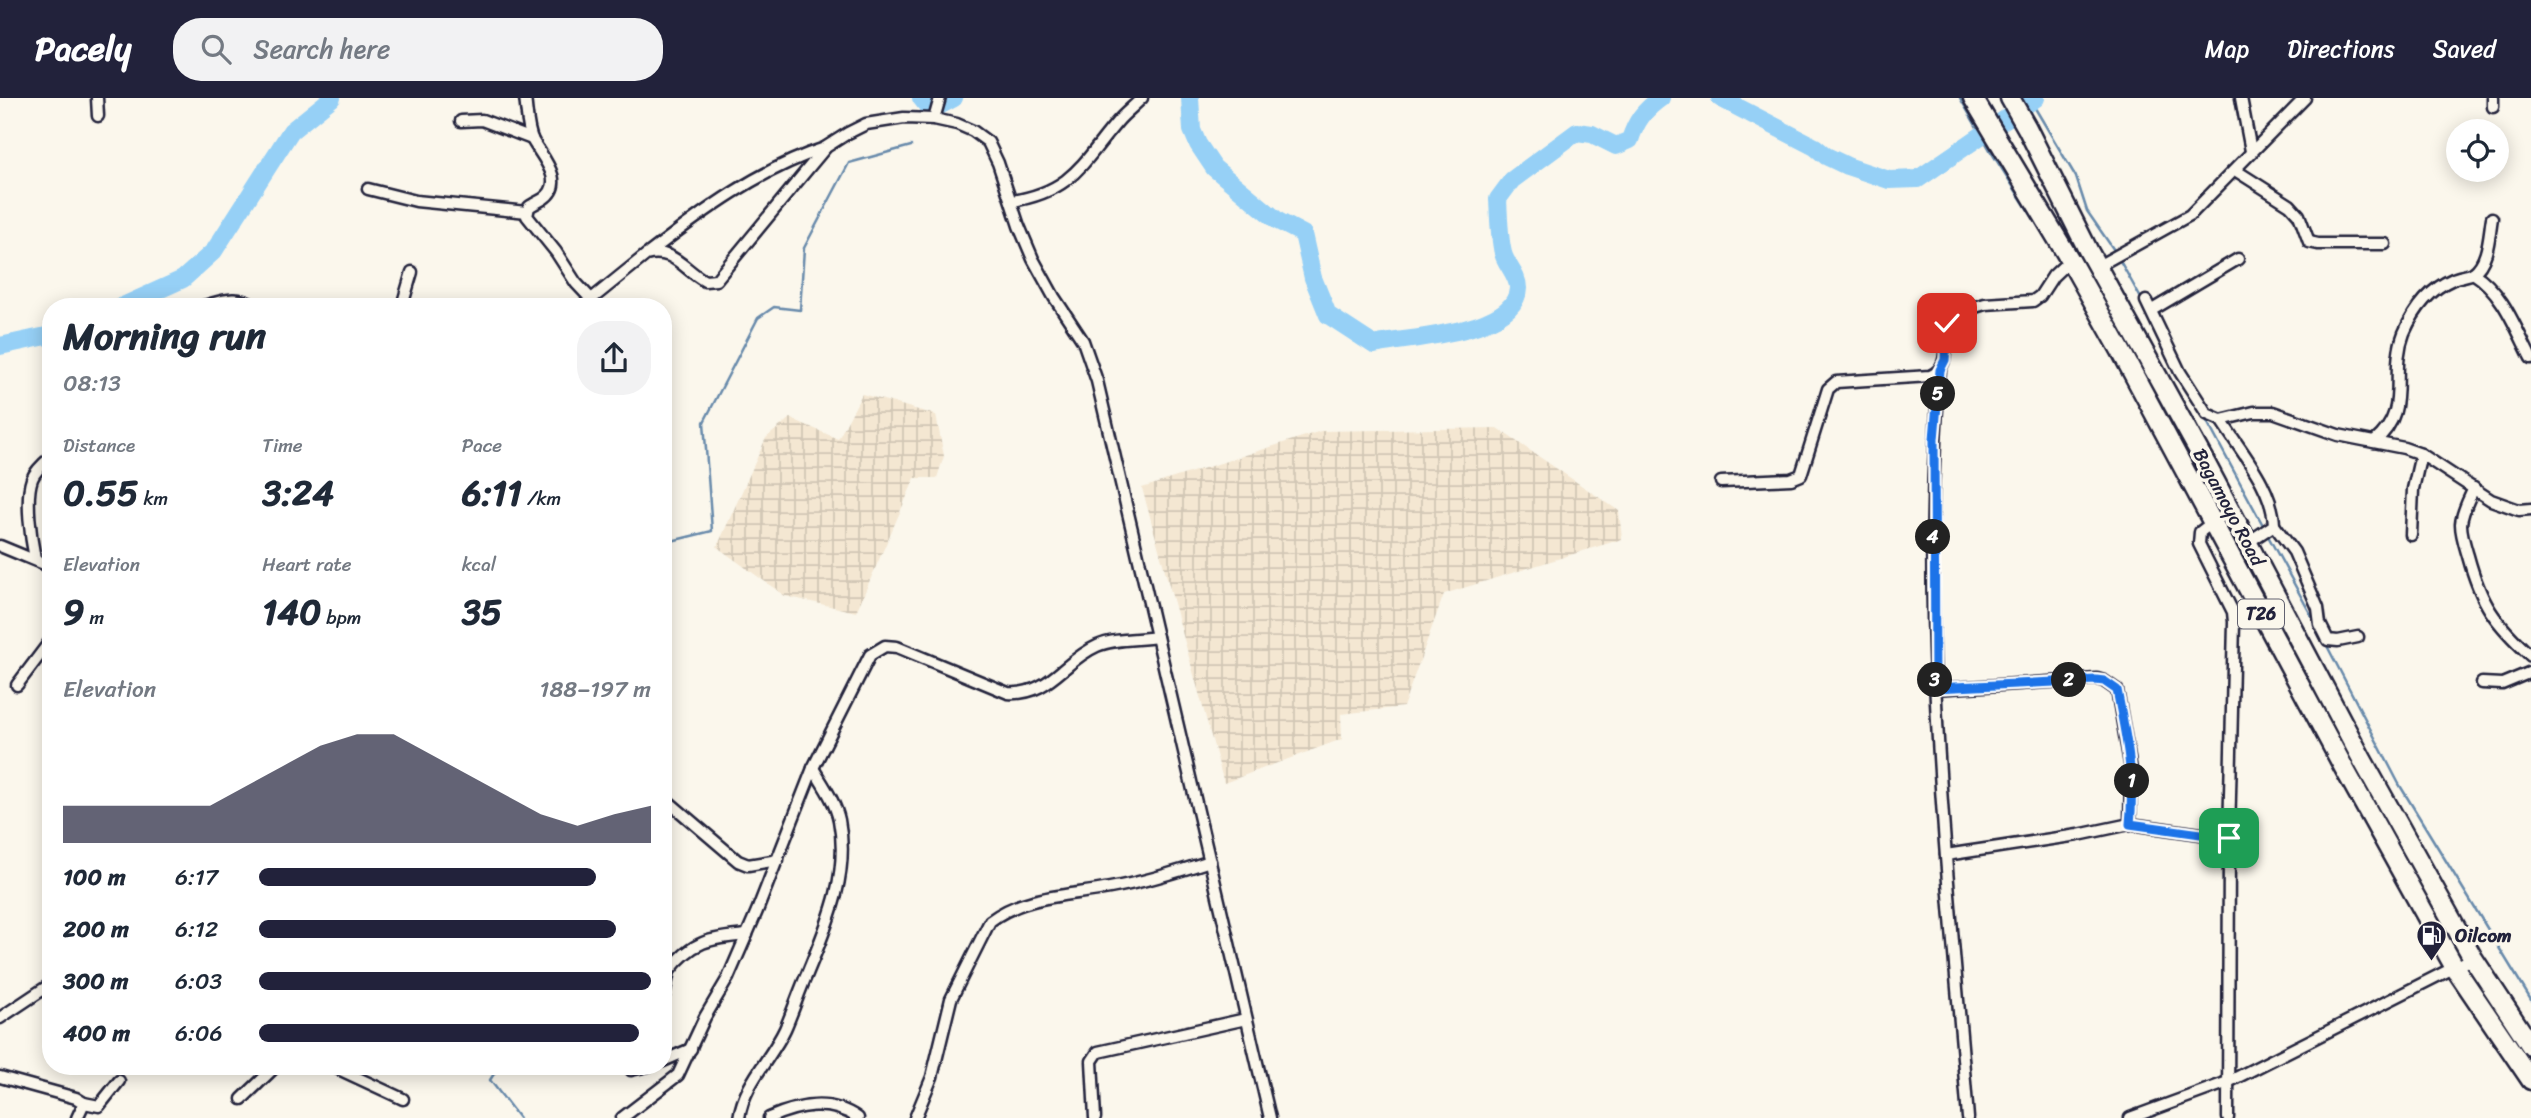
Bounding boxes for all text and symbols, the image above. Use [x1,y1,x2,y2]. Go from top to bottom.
search box [173,18,663,81]
text: Pacely [35,20,131,78]
text: Search here [253,26,390,72]
text: Map [2205,28,2249,70]
text: Directions [2287,28,2395,70]
text: Saved [2433,28,2496,70]
icon: search [197,30,235,68]
map controls [2446,119,2509,182]
button: locate [2446,119,2509,182]
pin [1917,293,1977,353]
text: Morning run [63,303,266,370]
icon: check [1928,304,1966,342]
button: share [577,321,651,395]
text: 08:13 [63,363,121,404]
pin: 5 [1920,376,1955,412]
text: 5 [1932,377,1943,410]
text: Distance [63,429,135,462]
text: Time [262,429,303,462]
text: Pace [462,429,502,462]
street label: Bagamoyo Road [2184,442,2275,574]
text: 0.55 [63,462,138,524]
text: 3:24 [262,462,334,524]
text: 6:11 [462,462,522,524]
text: km [138,482,168,515]
text: /km [522,482,561,515]
pin: 4 [1916,520,1951,555]
text: 4 [1927,520,1938,553]
text: Elevation [63,548,140,581]
text: Heart rate [262,548,352,581]
text: kcal [462,548,496,581]
text: 9 [63,581,85,643]
text: 140 [262,581,321,643]
text: 35 [462,581,502,643]
road number: T26 [2238,600,2284,628]
text: m [85,601,104,634]
text: bpm [321,601,361,634]
pin: 3 [1918,662,1952,698]
pin: 2 [2052,662,2086,698]
text: 3 [1929,663,1940,696]
text: 2 [2063,663,2074,696]
text: Elevation [63,669,156,710]
text: 188–197 m [540,669,651,710]
pin: 1 [2114,764,2150,798]
text: 1 [2127,764,2136,797]
pin [2199,808,2259,868]
icon: arrive [2210,819,2248,857]
text: 100 m [63,857,126,898]
text: 6:17 [175,857,218,898]
text: 200 m [63,909,129,950]
text: 6:12 [175,909,218,950]
fuel station icon: Oilcom [2415,918,2449,962]
place label: Oilcom [2455,919,2512,952]
text: 300 m [63,961,128,1002]
text: 6:03 [175,961,222,1002]
text: 400 m [63,1013,130,1054]
text: 6:06 [175,1013,223,1054]

